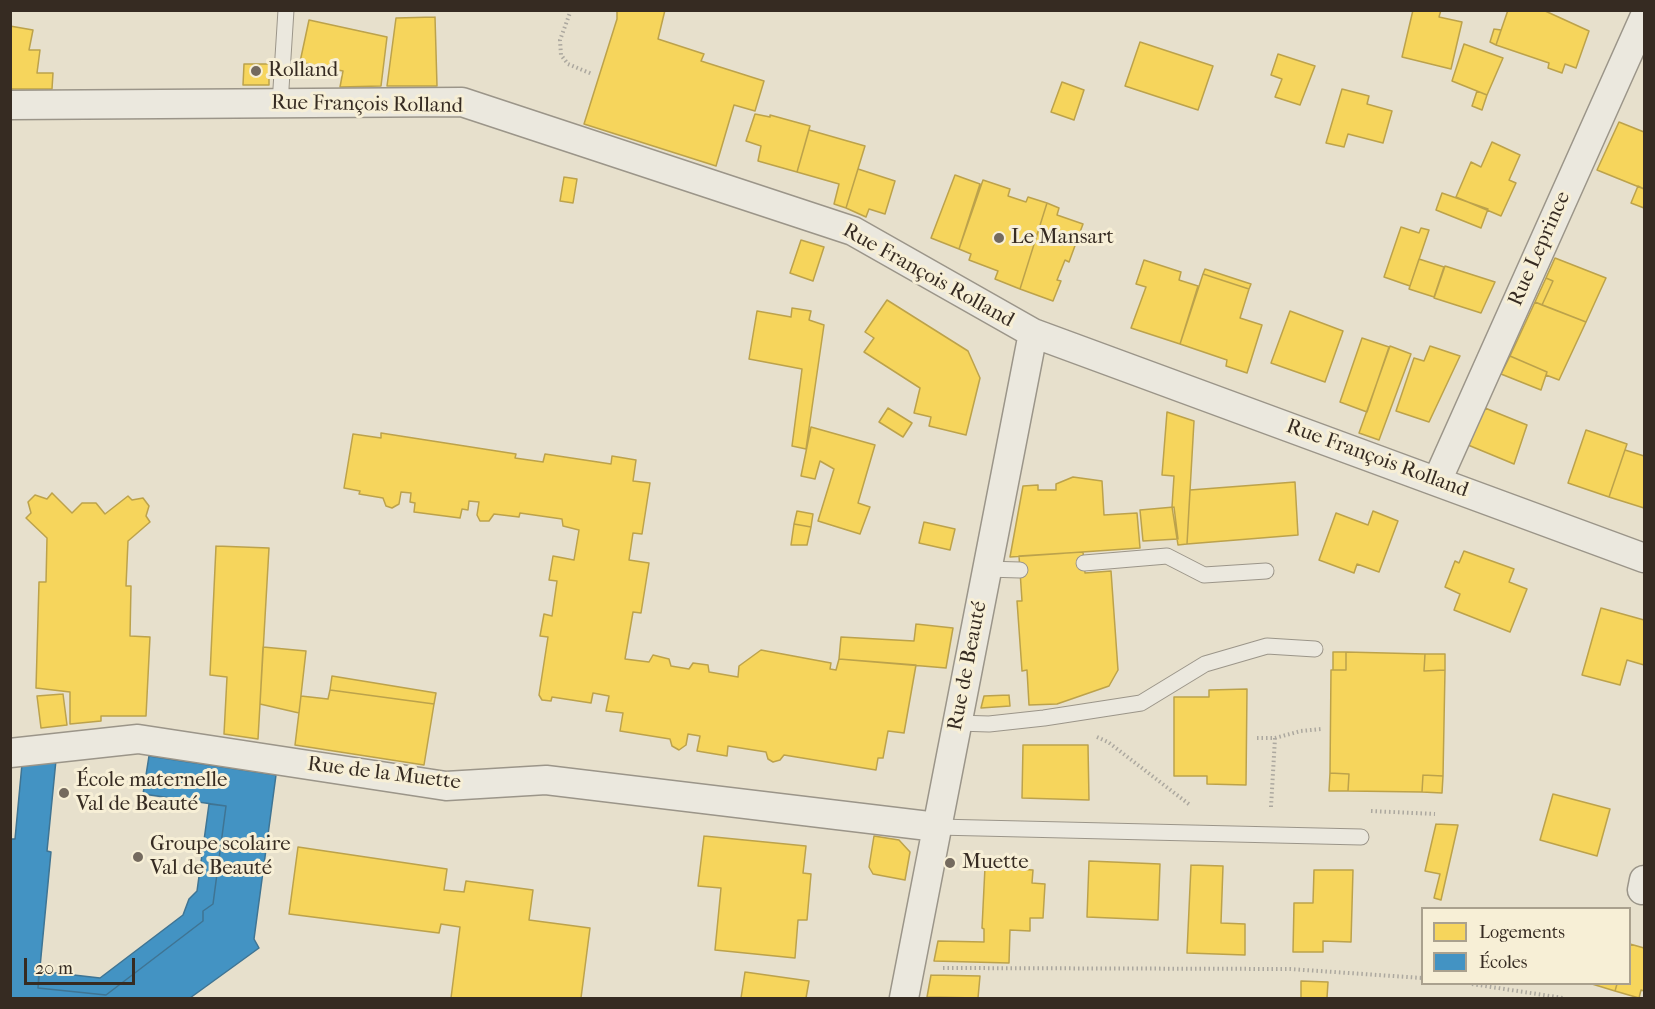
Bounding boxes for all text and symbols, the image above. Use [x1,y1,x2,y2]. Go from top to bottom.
place label: Rolland [268,58,338,84]
marker: Rolland [249,64,263,78]
street label: Rue François Rolland [271,91,463,119]
street label: Rue Leprince [1504,188,1576,310]
street label: Rue François Rolland [838,218,1018,334]
place label: Le Mansart [1011,225,1114,251]
marker: Le Mansart [992,231,1006,245]
street label: Rue François Rolland [1282,414,1472,504]
street label: Rue de Beauté [943,599,993,733]
street label: Rue de la Muette [306,752,462,796]
place label: École maternelle Val de Beauté [76,768,227,818]
marker: École maternelle Val de Beauté [57,786,71,800]
place label: Groupe scolaire Val de Beauté [150,832,291,882]
marker: Groupe scolaire Val de Beauté [131,850,145,864]
place label: Muette [962,850,1029,876]
marker: Muette [943,856,957,870]
legend [1421,907,1631,985]
text: Logements [1479,922,1565,943]
scale bar [27,946,138,984]
text: Écoles [1479,952,1527,973]
text: 20 m [35,958,73,979]

